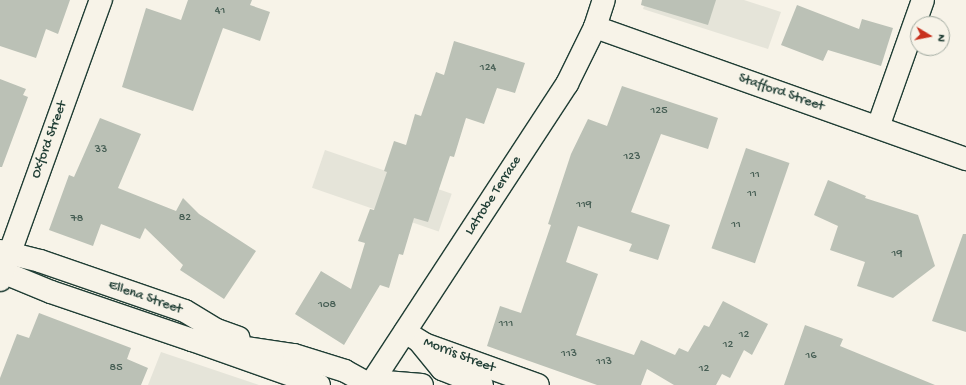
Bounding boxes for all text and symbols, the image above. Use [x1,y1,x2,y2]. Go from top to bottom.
house number: 41 [215,5,225,19]
north arrow [910,16,950,56]
text: N [934,33,947,42]
house number: 124 [480,62,496,76]
street label: Stafford Street [736,70,826,116]
street label: Oxford Street [28,99,72,181]
house number: 125 [650,105,668,119]
house number: 33 [95,144,107,158]
house number: 123 [624,151,640,165]
street label: Latrobe Terrace [462,153,526,239]
house number: 11 [750,169,760,183]
house number: 11 [747,188,757,202]
house number: 119 [576,199,592,213]
house number: 82 [179,212,191,226]
house number: 78 [71,213,83,227]
house number: 11 [731,219,741,233]
house number: 19 [892,248,902,262]
street label: Ellena Street [106,277,184,319]
house number: 108 [318,299,336,313]
house number: 111 [499,318,513,332]
house number: 12 [739,329,749,343]
street label: Morris Street [421,335,497,377]
house number: 12 [723,339,733,353]
house number: 113 [561,348,577,362]
house number: 16 [806,350,816,364]
house number: 113 [596,356,612,370]
house number: 85 [110,362,122,376]
house number: 12 [699,363,709,377]

